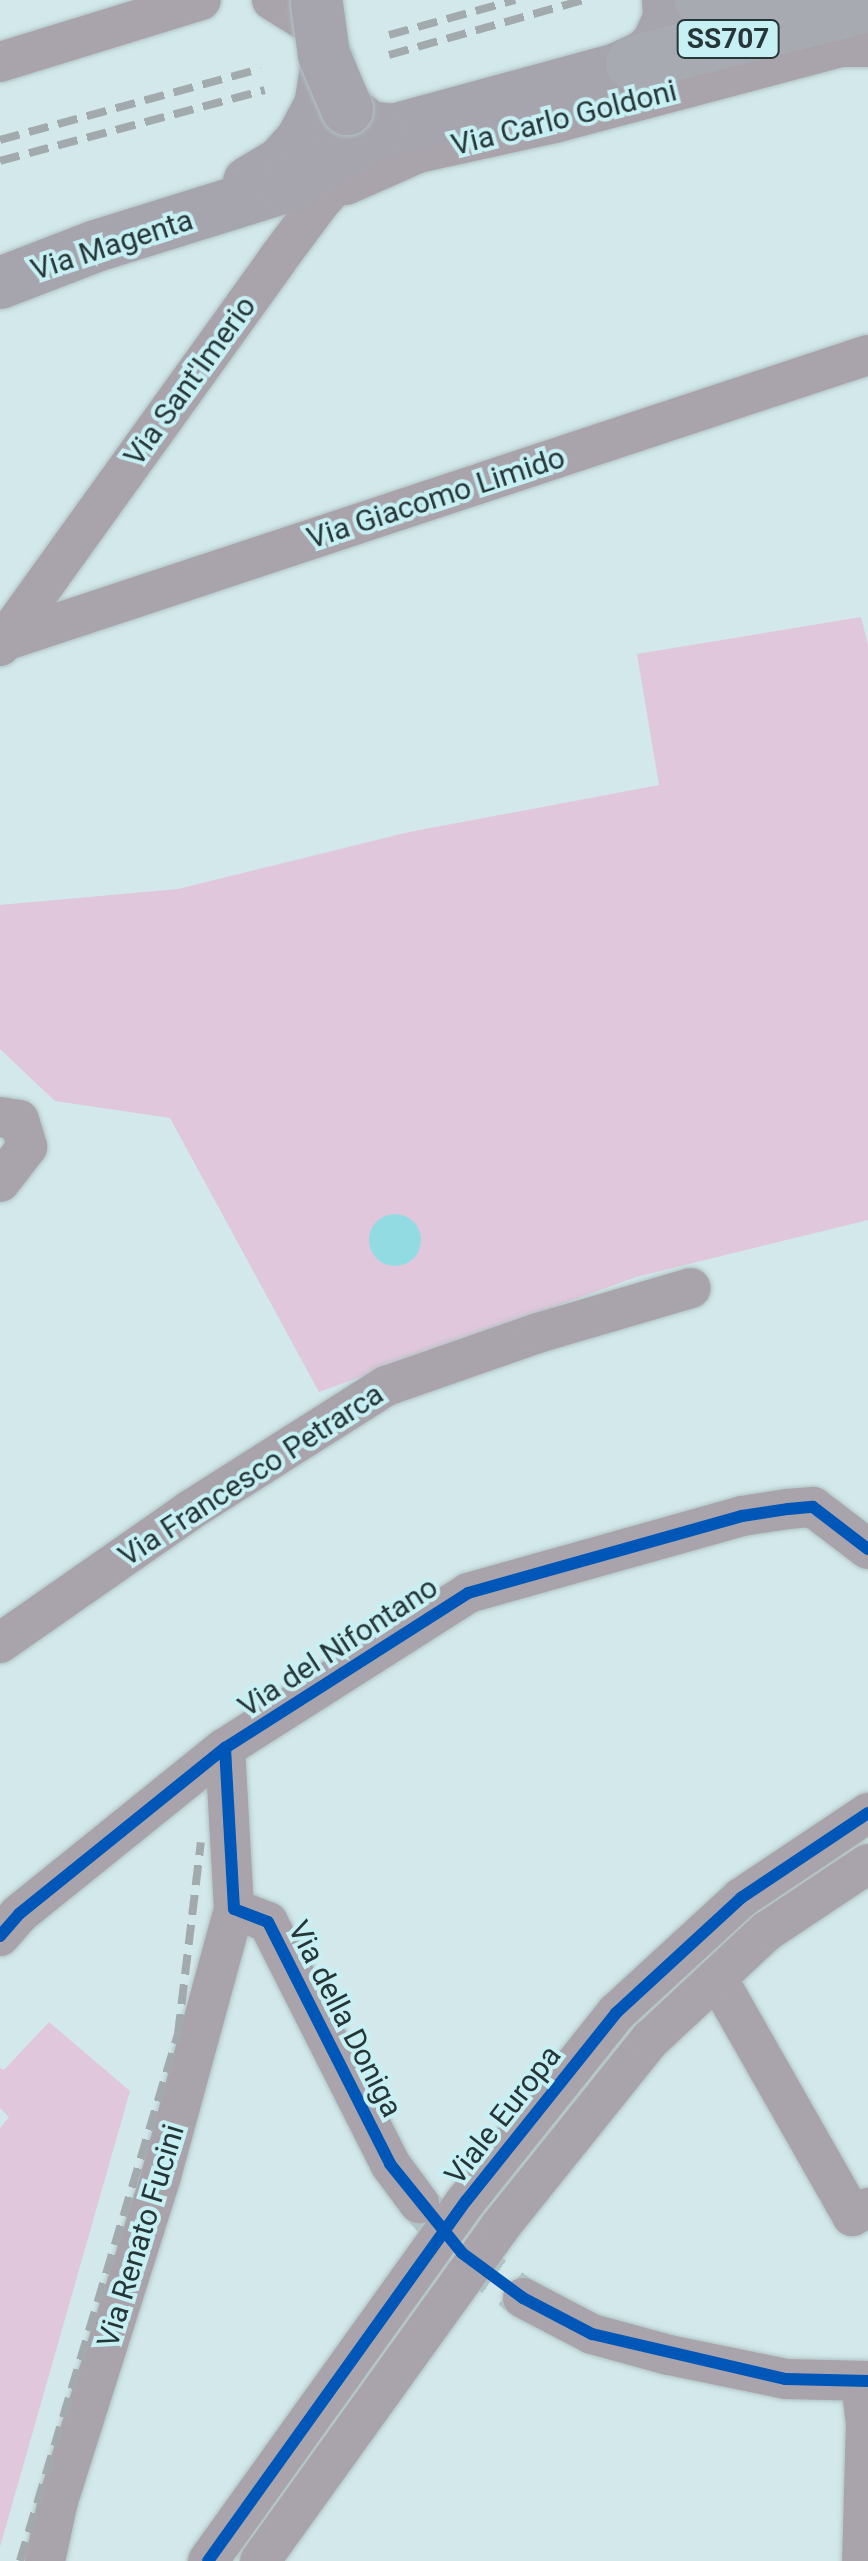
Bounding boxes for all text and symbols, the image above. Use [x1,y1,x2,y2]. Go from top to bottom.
road number: SS707 [676,16,780,62]
street label: Via Carlo Goldoni [448,73,680,163]
street label: Via Magenta [26,202,198,288]
street label: Via Sant'Imerio [116,289,264,473]
street label: Via Giacomo Limido [303,439,569,557]
street label: Via Francesco Petrarca [112,1376,390,1574]
street label: Via del Nifontano [232,1569,444,1725]
street label: Via della Doniga [280,1915,410,2123]
street label: Viale Europa [437,2038,569,2192]
street label: Via Renato Fucini [90,2120,192,2352]

